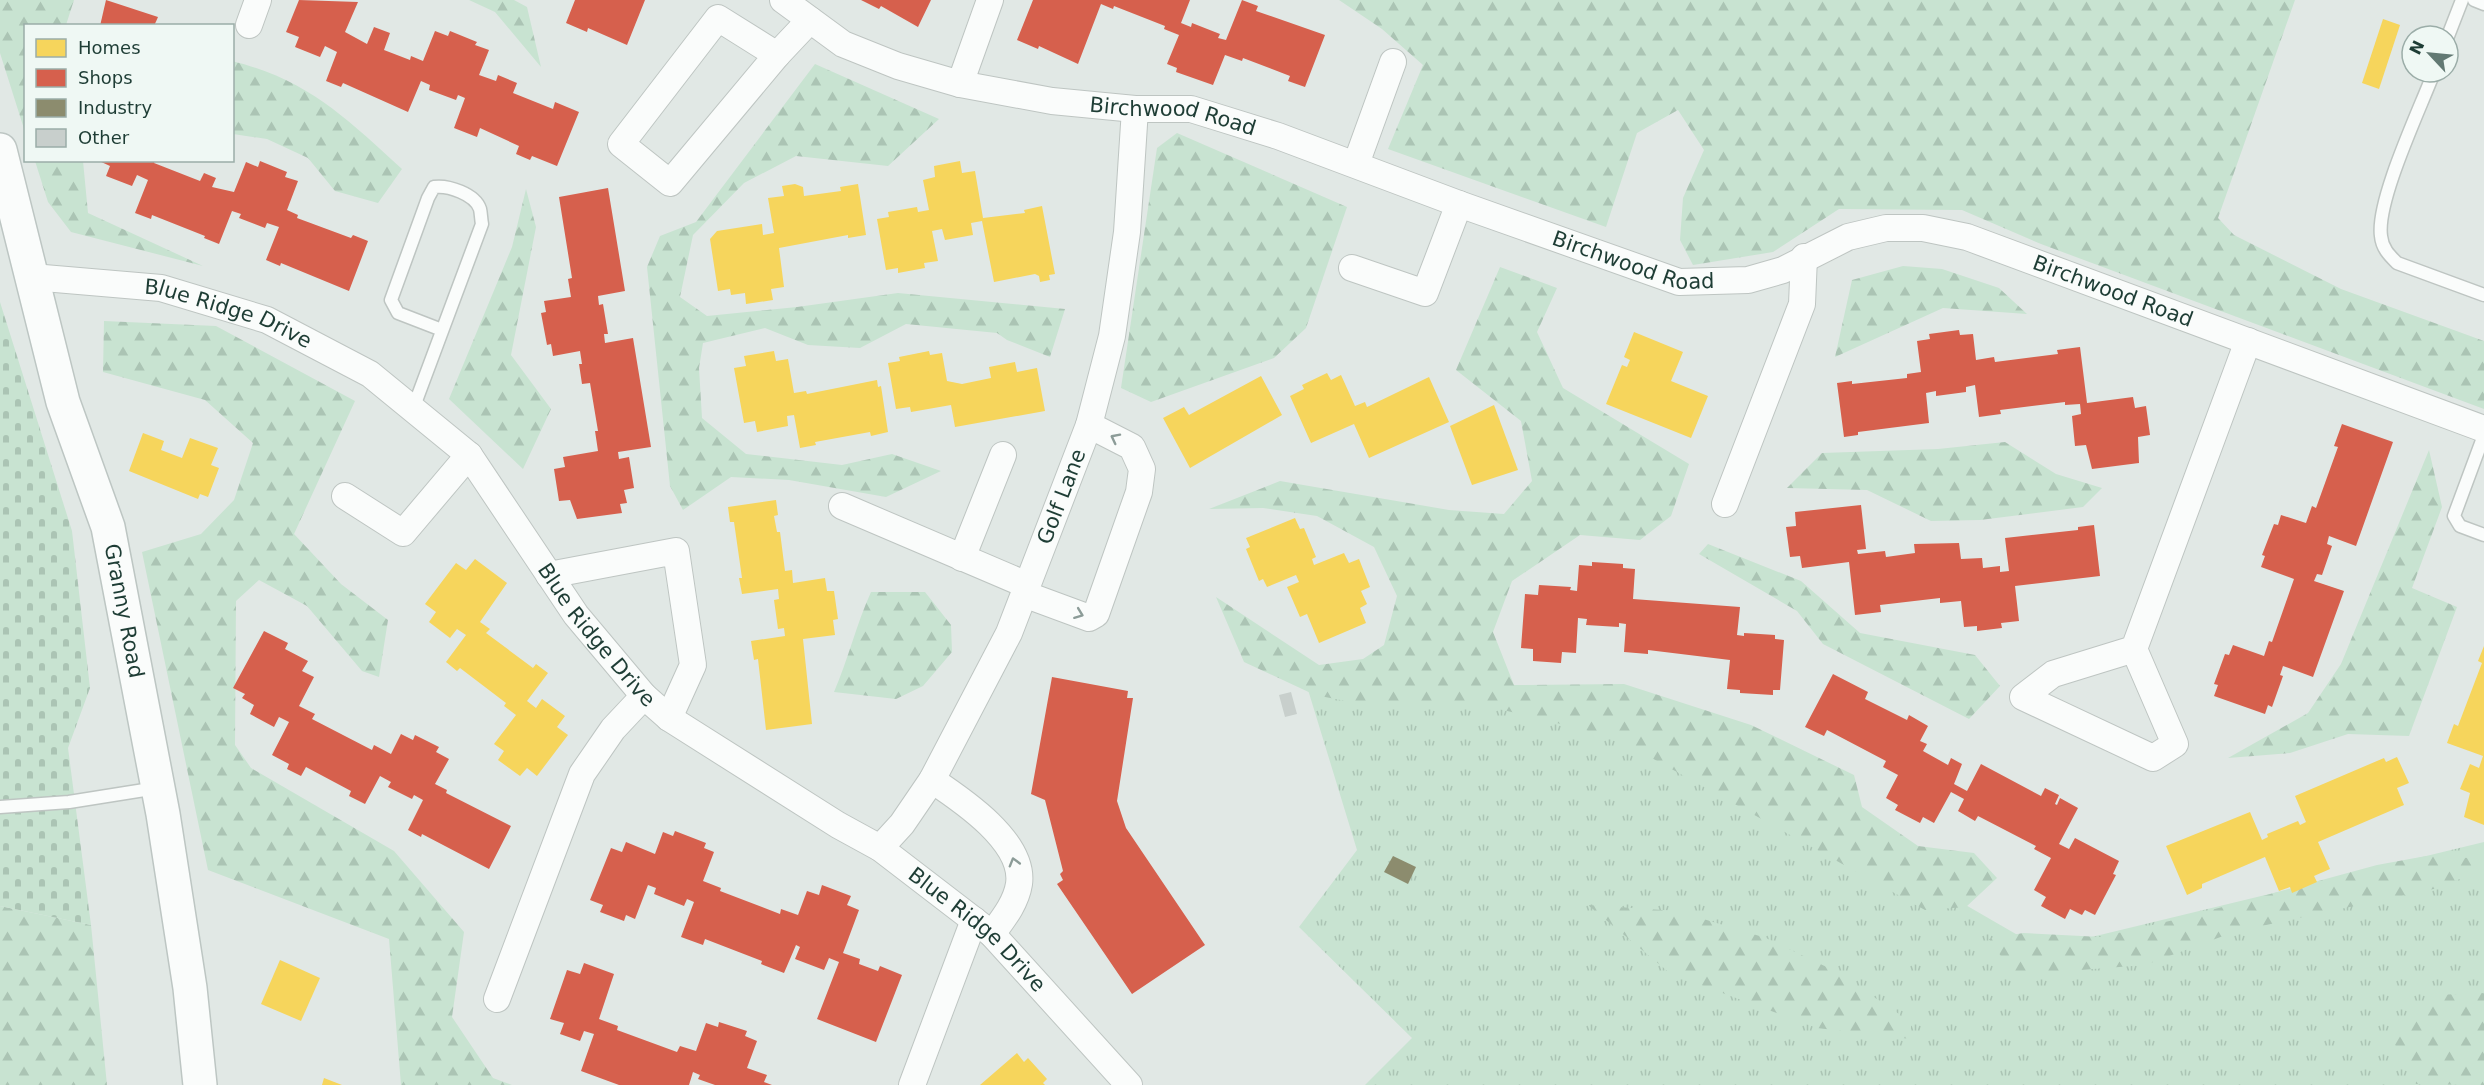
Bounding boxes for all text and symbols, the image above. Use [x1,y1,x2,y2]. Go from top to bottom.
legend [24,24,234,162]
north arrow [2400,24,2460,84]
text: Homes [78,37,141,58]
text: N [2405,37,2428,58]
text: Shops [78,67,133,88]
street label: Birchwood Road [1088,93,1259,140]
text: Industry [78,97,152,118]
text: Other [78,127,130,148]
street label: Birchwood Road [1549,226,1715,294]
street label: Birchwood Road [2030,251,2196,332]
street label: Blue Ridge Drive [144,275,316,353]
one-way arrow [1110,434,1121,445]
street label: Golf Lane [1032,446,1091,547]
street label: Granny Road [99,542,149,680]
street label: Blue Ridge Drive [533,559,660,712]
one-way arrow [1073,607,1084,620]
one-way arrow [1009,857,1021,868]
street label: Blue Ridge Drive [904,862,1051,997]

